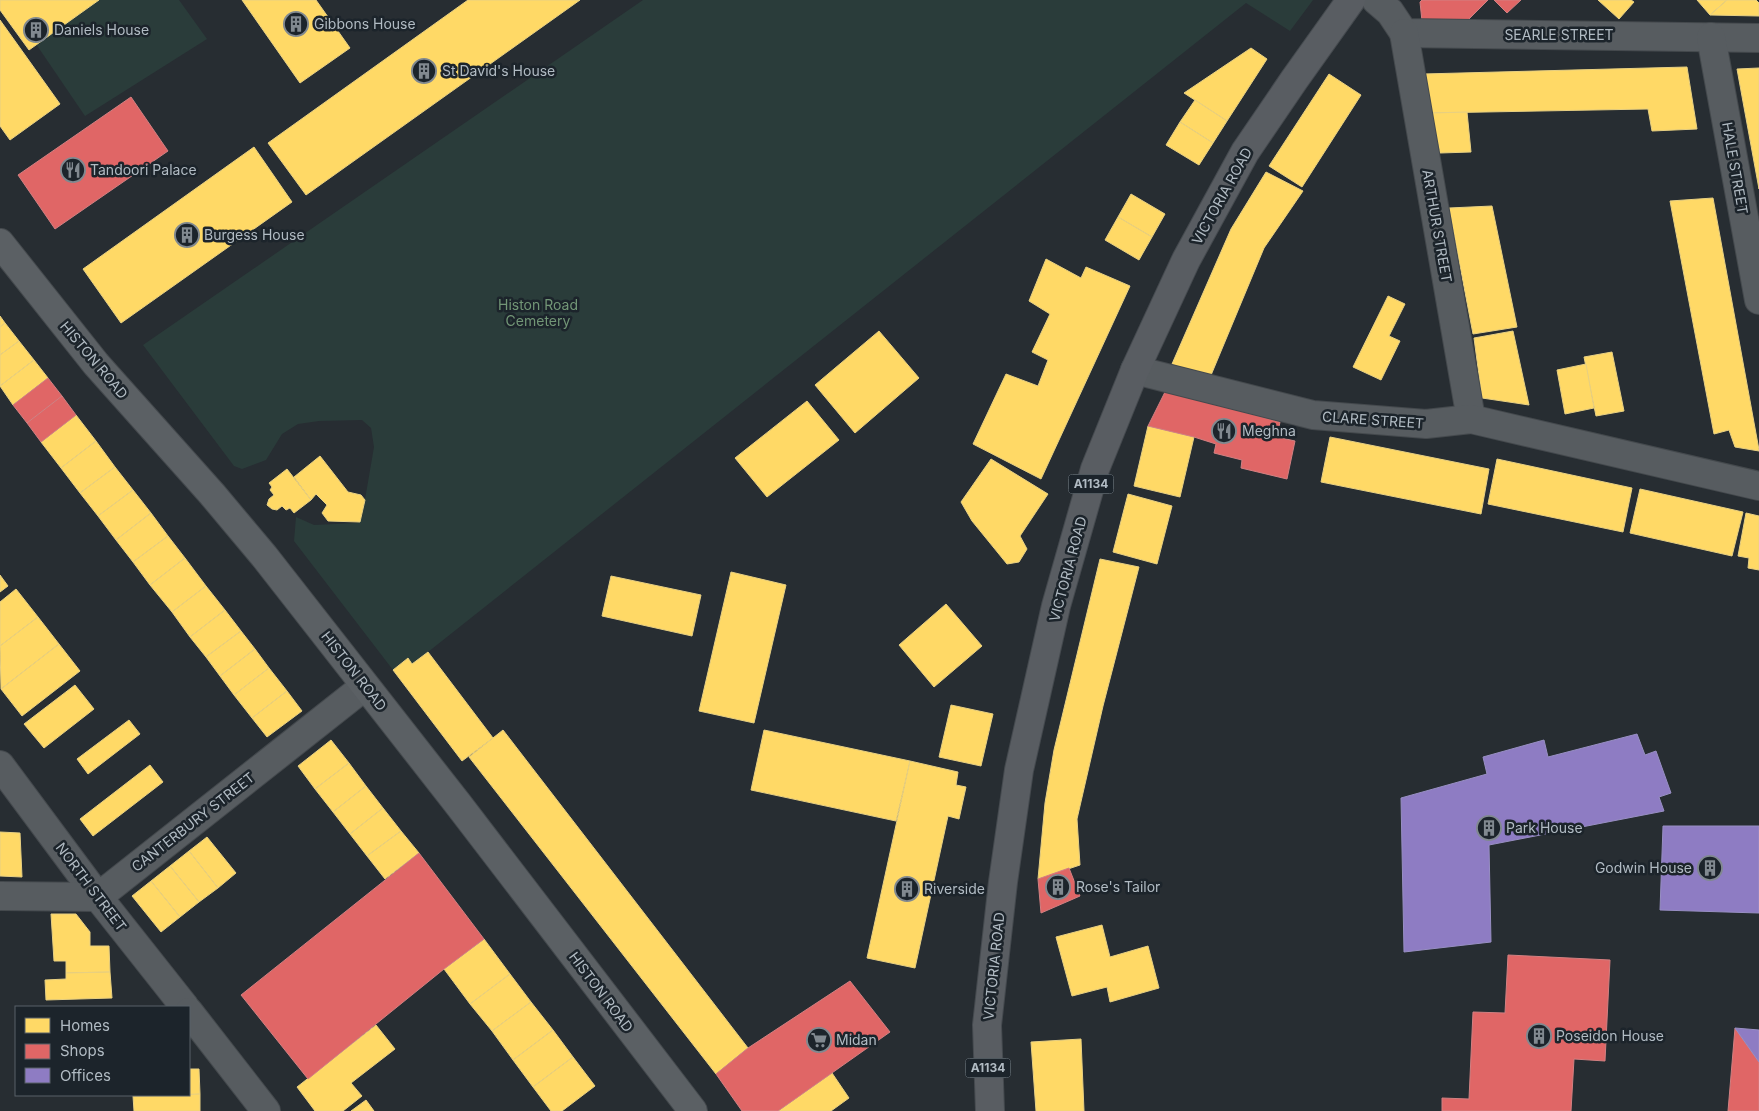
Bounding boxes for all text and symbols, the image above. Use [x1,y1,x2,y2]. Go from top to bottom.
building icon: Gibbons House [283,11,309,37]
place label: Gibbons House [314,15,416,32]
building icon: Daniels House [23,17,49,43]
place label: Daniels House [54,21,149,38]
street label: SEARLE STREET [1504,26,1614,43]
building icon: St David's House [411,58,437,84]
place label: St David's House [442,62,555,79]
street label: HALE STREET [1719,121,1752,215]
street label: VICTORIA ROAD [1188,144,1255,247]
restaurant icon: Tandoori Palace [60,157,86,183]
place label: Tandoori Palace [90,161,197,178]
street label: ARTHUR STREET [1419,168,1456,284]
building icon: Burgess House [174,222,200,248]
place label: Burgess House [204,226,305,243]
park label: Histon Road Cemetery [498,296,578,329]
street label: HISTON ROAD [57,317,132,402]
street label: CLARE STREET [1322,407,1425,432]
restaurant icon: Meghna [1211,418,1237,444]
place label: Meghna [1242,422,1296,439]
road number: A1134 [1068,474,1114,494]
street label: VICTORIA ROAD [1045,514,1090,623]
street label: HISTON ROAD [318,628,391,714]
street label: CANTERBURY STREET [128,768,258,875]
building icon: Park House [1476,815,1502,841]
place label: Park House [1506,819,1583,836]
street label: NORTH STREET [53,839,130,934]
building icon: Godwin House [1697,855,1723,881]
place label: Godwin House [1595,859,1692,876]
building icon: Rose's Tailor [1045,874,1071,900]
building icon: Riverside [894,876,920,902]
place label: Rose's Tailor [1076,878,1160,895]
place label: Riverside [924,880,985,897]
street label: VICTORIA ROAD [979,911,1008,1021]
street label: HISTON ROAD [566,948,637,1035]
legend [15,1006,190,1096]
text: Homes [60,1016,110,1035]
building icon: Poseidon House [1526,1023,1552,1049]
supermarket icon: Midan [806,1027,832,1053]
place label: Poseidon House [1556,1027,1664,1044]
place label: Midan [836,1031,877,1048]
text: Shops [60,1041,105,1060]
road number: A1134 [966,1058,1010,1078]
text: Offices [60,1066,111,1085]

